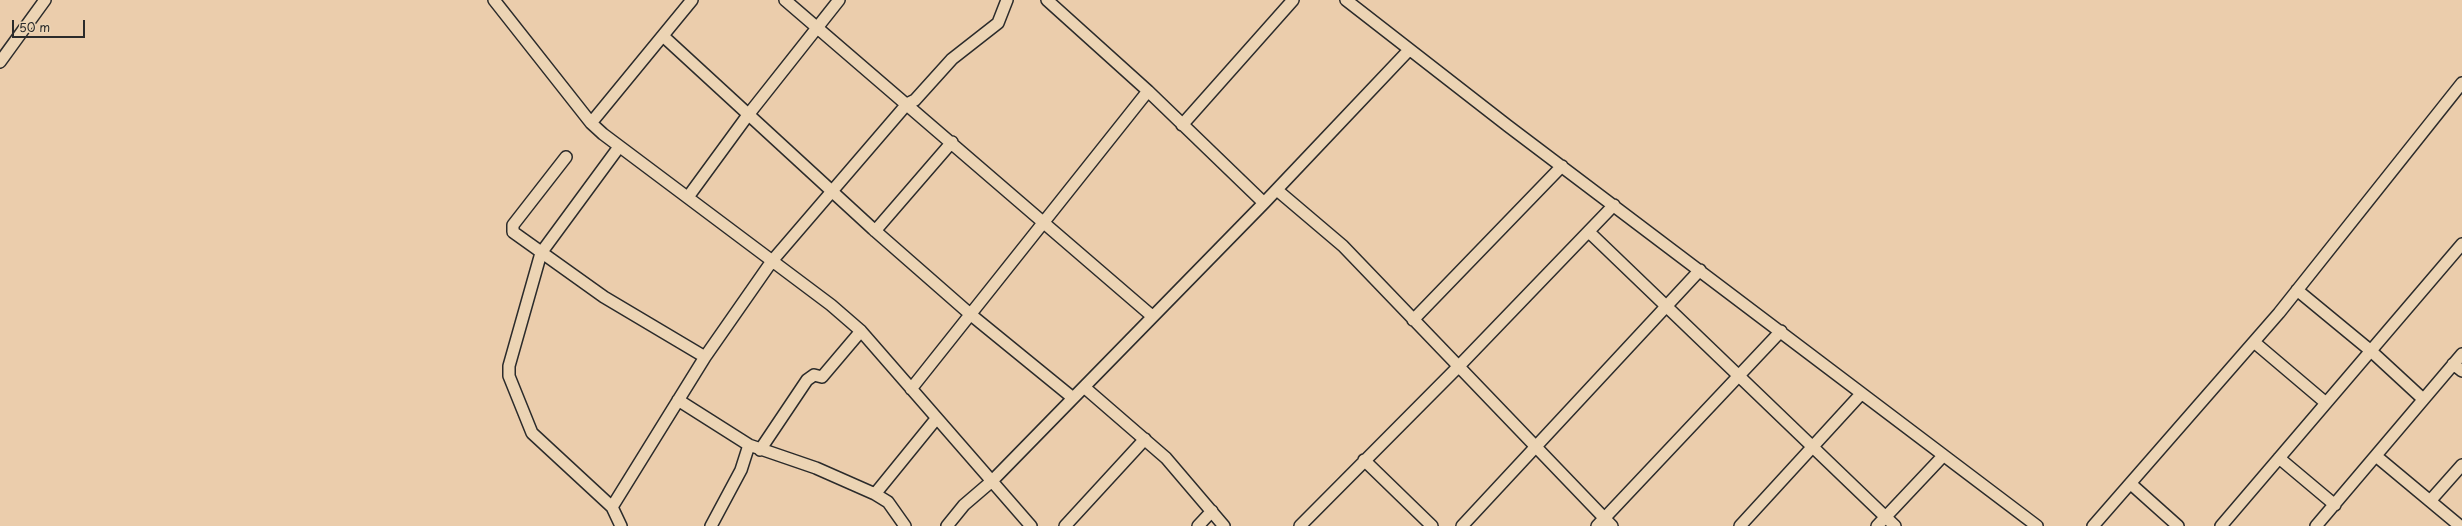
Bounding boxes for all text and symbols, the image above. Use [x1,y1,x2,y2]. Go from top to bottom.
scale bar [14,12,87,38]
text: 50 m [19,18,50,36]

